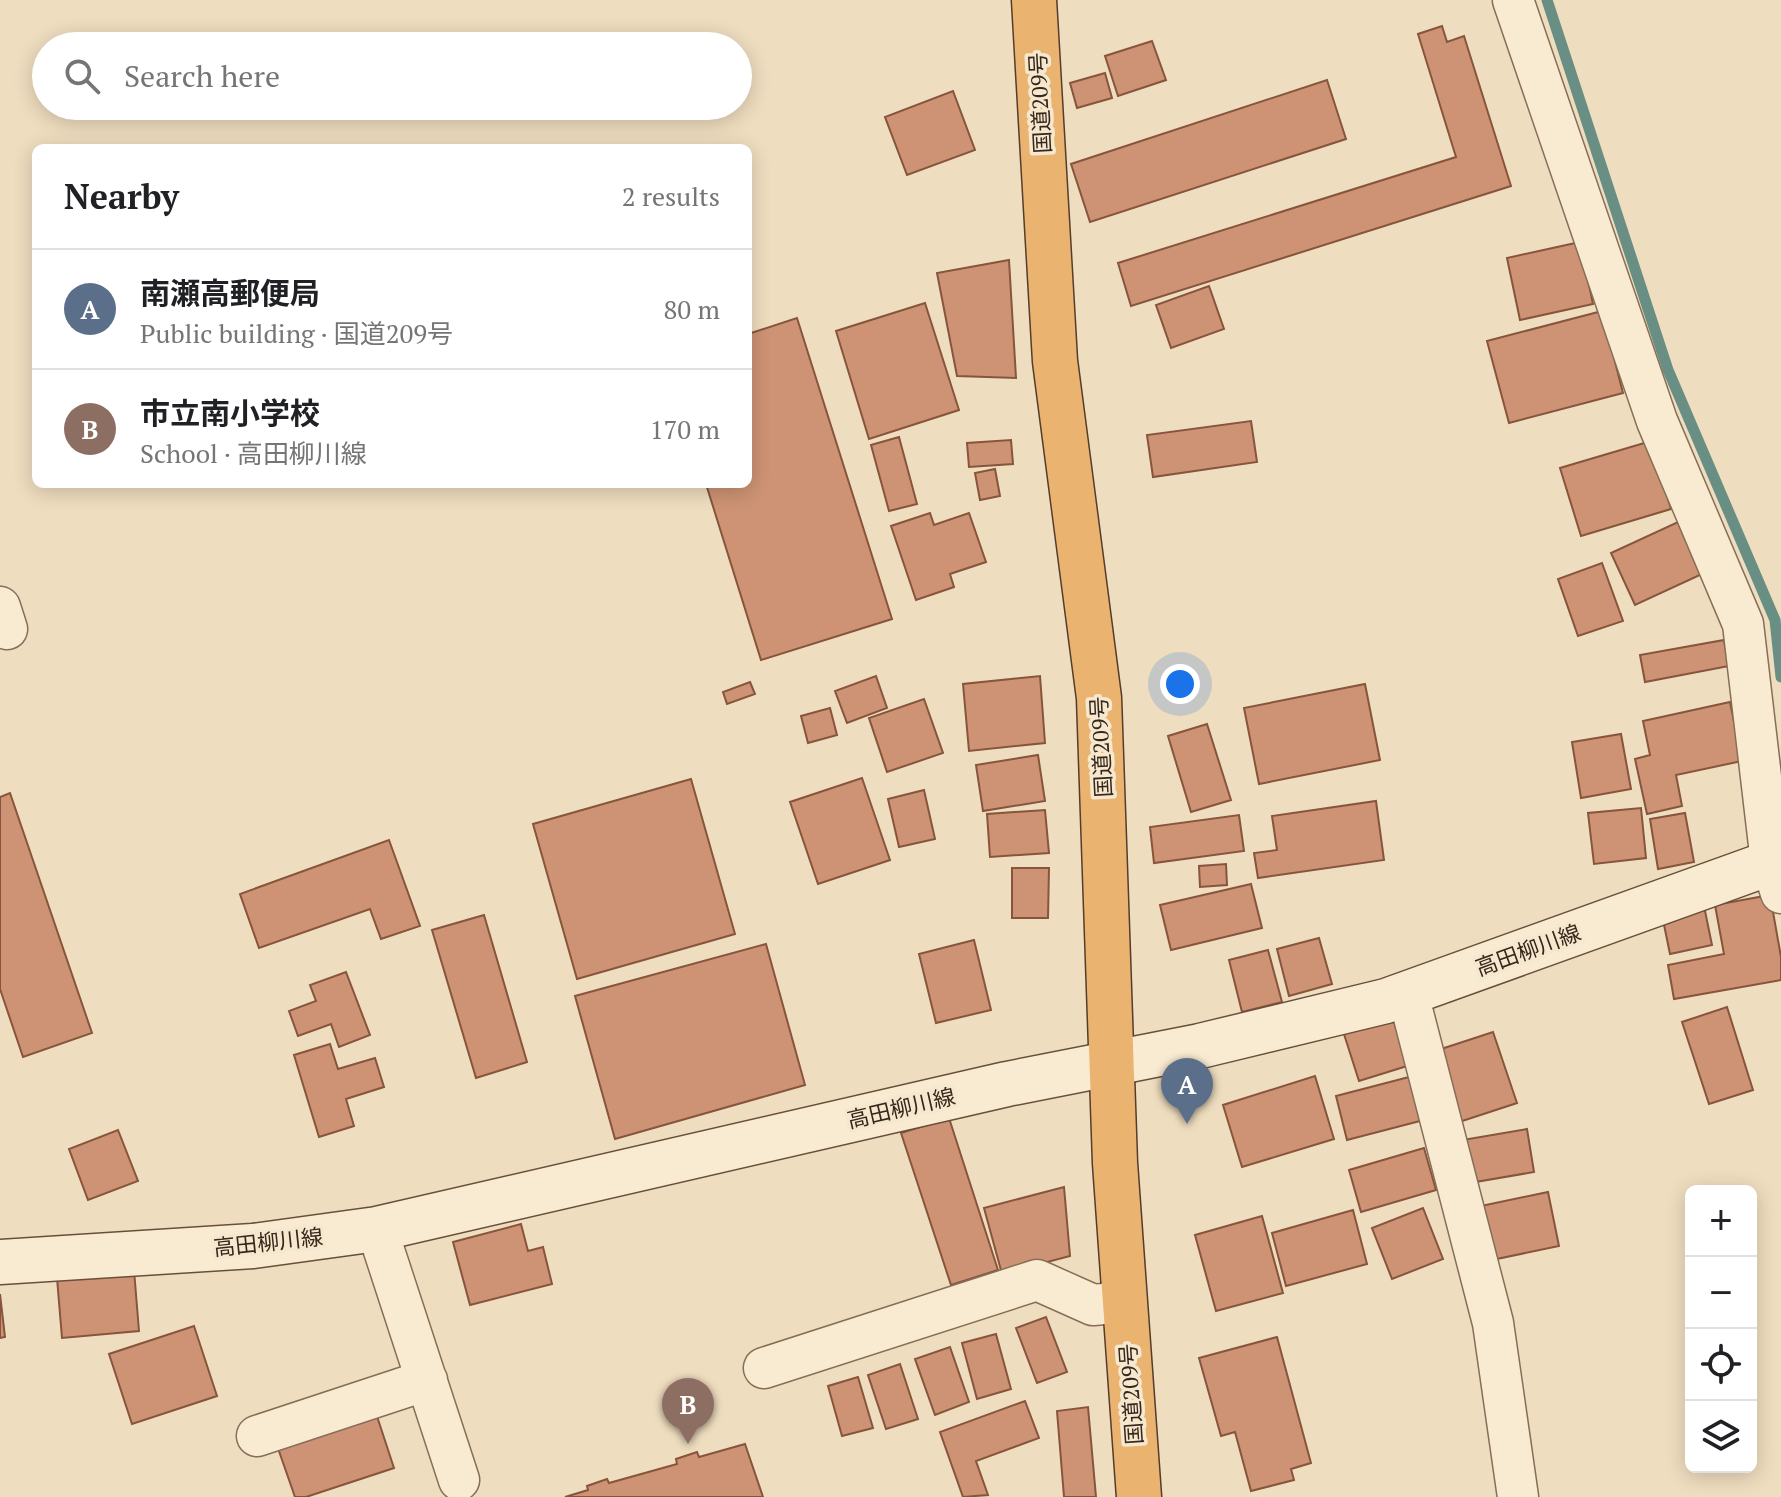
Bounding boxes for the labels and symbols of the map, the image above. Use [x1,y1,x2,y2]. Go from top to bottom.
street label: 国道209号 [1022,52,1057,154]
your location [1160,664,1200,704]
street label: 国道209号 [1083,696,1118,798]
street label: 高田柳川線 [1471,917,1584,982]
pin: A [1161,1058,1213,1124]
street label: 高田柳川線 [844,1081,958,1134]
street label: 高田柳川線 [212,1221,324,1262]
street label: 国道209号 [1113,1343,1148,1446]
pin: B [662,1378,714,1444]

